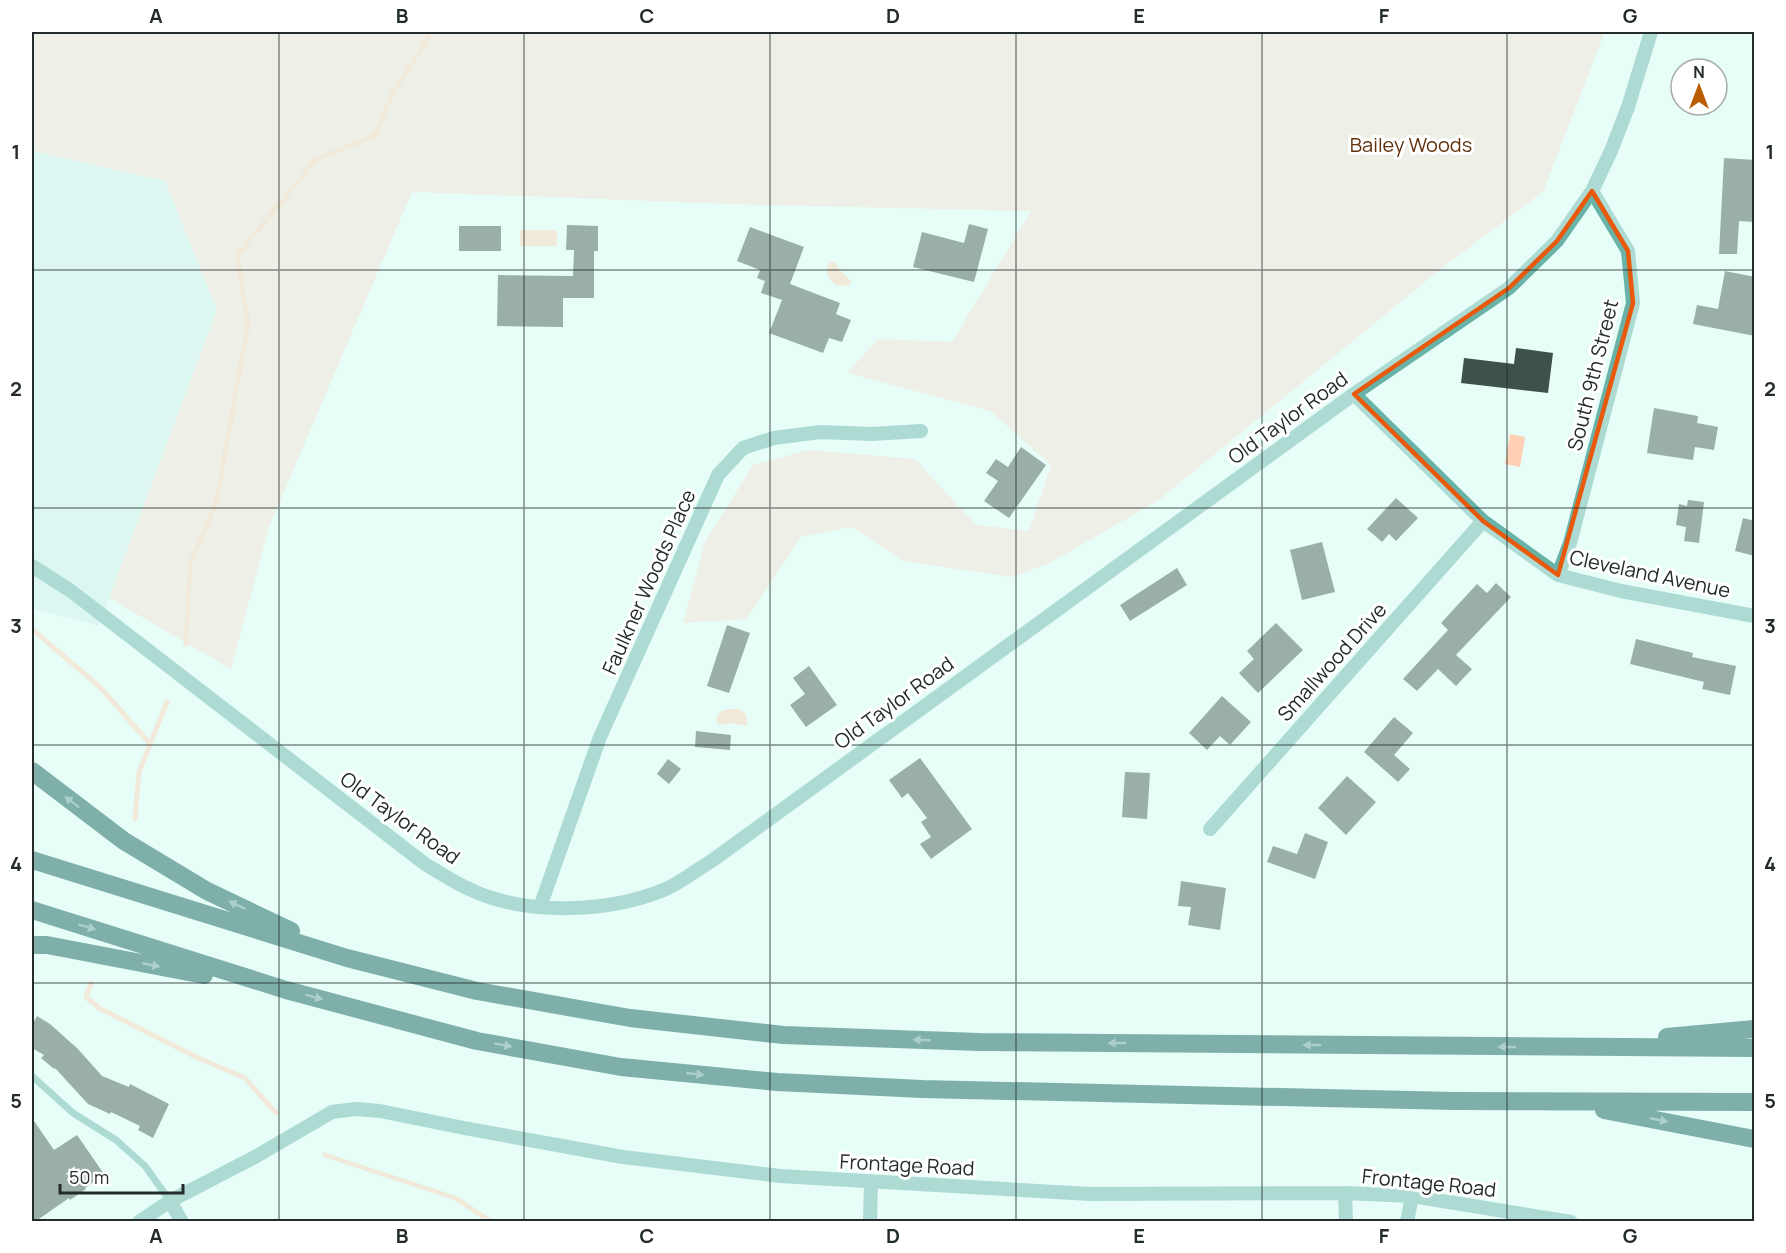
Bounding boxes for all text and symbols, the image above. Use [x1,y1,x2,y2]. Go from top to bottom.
text: A [149,2,163,29]
text: B [396,2,409,29]
text: C [640,2,654,29]
text: D [886,2,900,29]
text: E [1133,2,1145,29]
text: F [1379,2,1390,29]
text: G [1623,2,1638,29]
north arrow [1669,57,1729,117]
text: N [1693,61,1705,83]
park label: Bailey Woods [1350,131,1472,158]
text: 1 [12,138,20,165]
text: 1 [1766,138,1774,165]
street label: South 9th Street [1561,296,1624,453]
street label: Old Taylor Road [1222,365,1353,470]
text: 2 [10,375,22,402]
text: 2 [1764,375,1776,402]
street label: Faulkner Woods Place [596,485,702,679]
street label: Cleveland Avenue [1567,543,1733,604]
street label: Smallwood Drive [1271,597,1392,727]
text: 3 [10,612,22,639]
text: 3 [1764,612,1776,639]
street label: Old Taylor Road [828,650,959,755]
street label: Old Taylor Road [335,765,466,870]
one-way arrow [65,796,81,808]
text: 4 [10,850,22,877]
text: 4 [1764,850,1776,877]
one-way arrow [229,901,246,910]
one-way arrow [78,923,96,933]
one-way arrow [142,961,161,970]
one-way arrow [305,993,323,1003]
one-way arrow [913,1035,932,1045]
one-way arrow [1108,1038,1127,1048]
one-way arrow [1303,1040,1322,1050]
one-way arrow [493,1041,512,1050]
one-way arrow [1498,1042,1517,1052]
one-way arrow [686,1069,705,1079]
text: 5 [10,1087,22,1114]
text: 5 [1764,1087,1776,1114]
one-way arrow [1650,1116,1669,1125]
street label: Frontage Road [839,1147,975,1182]
scale bar [60,1157,183,1195]
street label: Frontage Road [1361,1162,1498,1203]
text: 50 m [69,1165,109,1189]
text: A [149,1222,163,1249]
text: B [396,1222,409,1249]
text: C [640,1222,654,1249]
text: D [886,1222,900,1249]
text: E [1133,1222,1145,1249]
text: F [1379,1222,1390,1249]
text: G [1623,1222,1638,1249]

